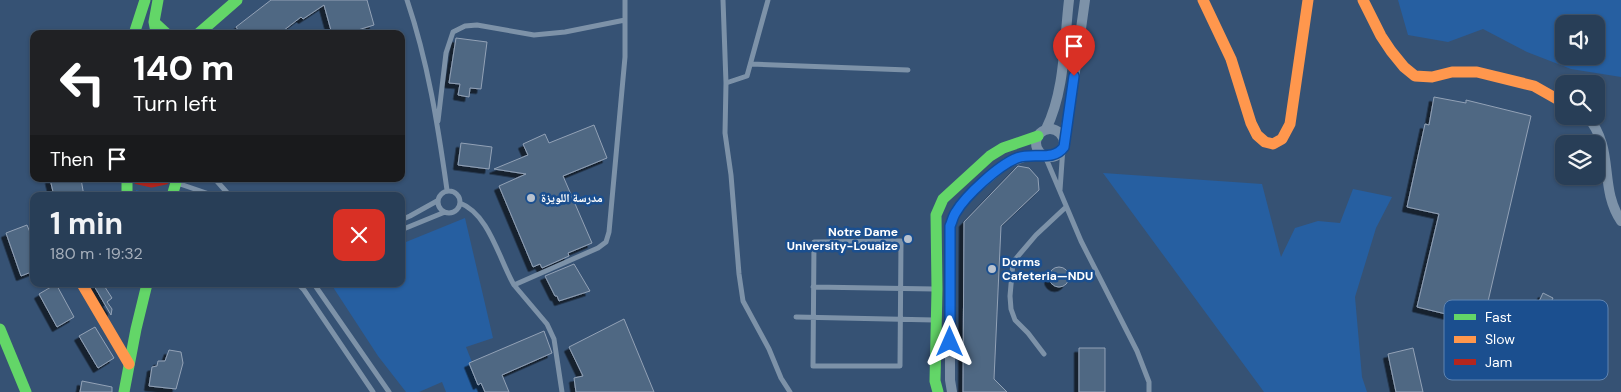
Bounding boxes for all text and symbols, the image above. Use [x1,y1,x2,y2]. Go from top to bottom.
map controls [1555,15,1605,185]
button: sound [1555,15,1605,65]
pin [1053,25,1095,76]
icon: arrive [1060,32,1088,60]
text: 140 m [133,45,234,91]
icon: left [50,50,115,115]
button: search [1555,75,1605,125]
text: Turn left [133,89,217,118]
button: layers [1555,135,1605,185]
icon: arrive [103,145,131,173]
text: Then [50,147,93,172]
place label: مدرسة اللويزة [541,190,603,206]
marker: مدرسة اللويزة [525,192,537,204]
text: 1 min [50,204,123,243]
button: close [333,209,385,261]
place label: Notre Dame University-Louaize [787,224,898,254]
marker: Notre Dame University-Louaize [902,233,914,245]
text: 180 m · 19:32 [50,243,143,264]
place label: Dorms Cafeteria—NDU [1002,254,1093,284]
marker: Dorms Cafeteria—NDU [986,263,998,275]
legend [1444,300,1608,380]
text: Fast [1485,308,1512,326]
position arrow [923,315,975,367]
text: Slow [1485,330,1515,348]
text: Jam [1485,353,1512,371]

